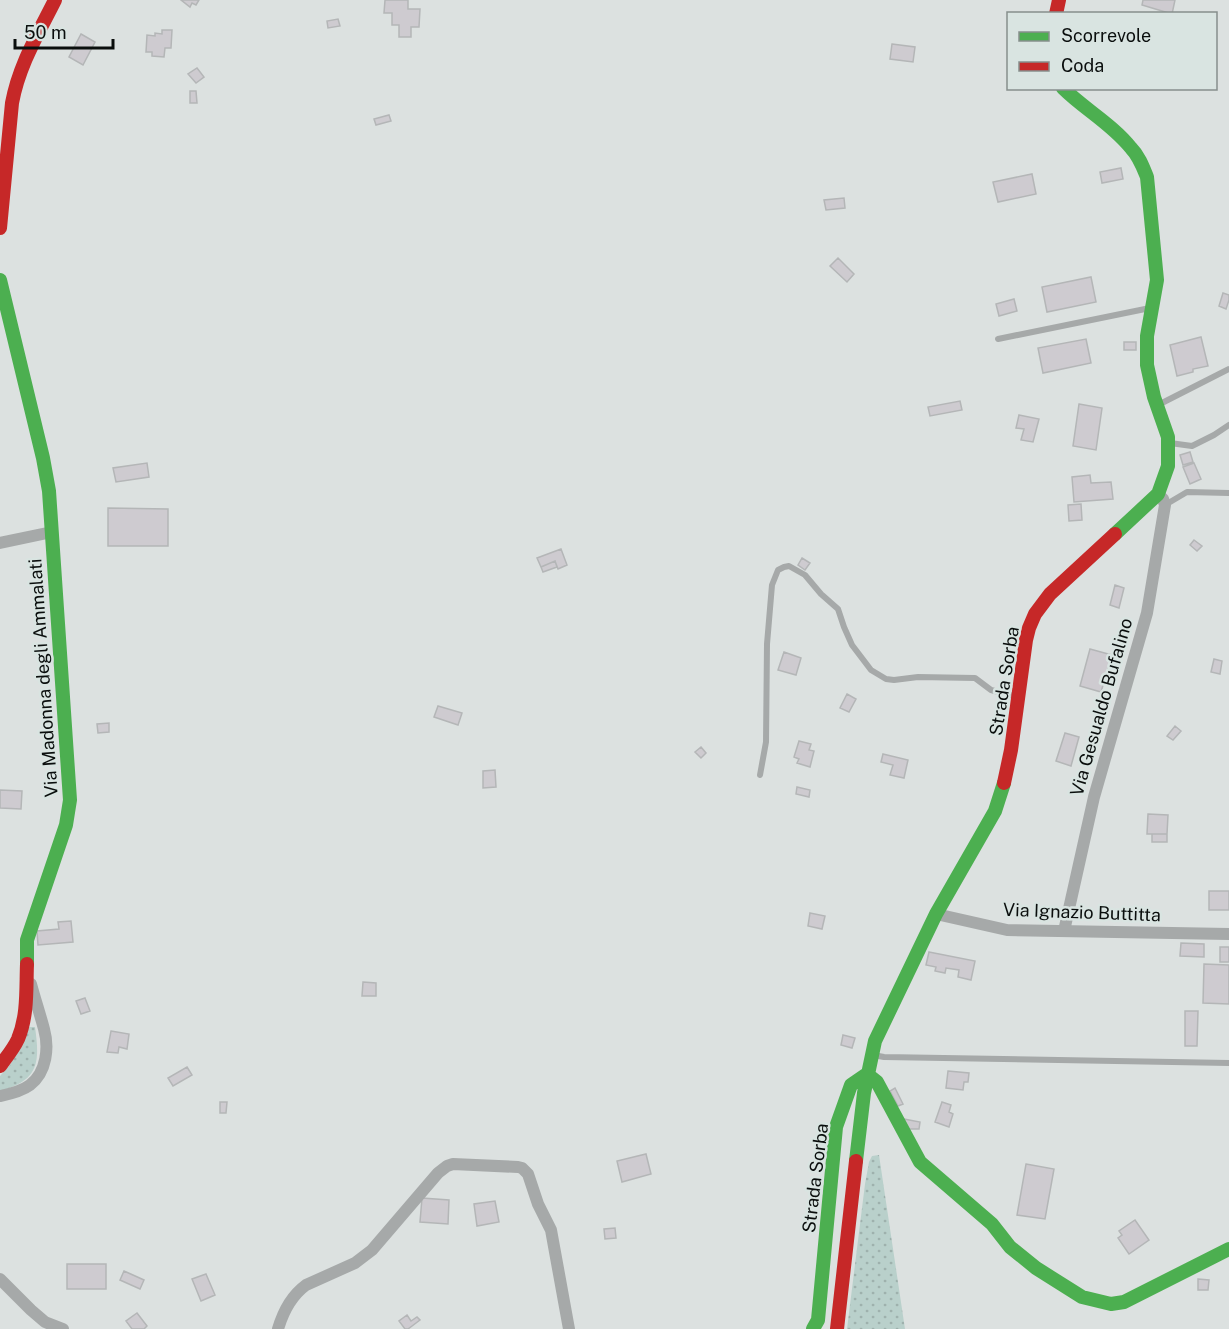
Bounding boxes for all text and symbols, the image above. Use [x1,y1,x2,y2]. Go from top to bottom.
scale bar [15,12,112,50]
legend [1007,12,1217,90]
text: 50 m [24,22,67,43]
text: Scorrevole [1061,25,1151,46]
text: Coda [1061,55,1104,76]
street label: Via Madonna degli Ammalati [24,558,62,798]
street label: Via Gesualdo Bufalino [1066,616,1136,798]
street label: Strada Sorba [985,625,1023,737]
street label: Via Ignazio Buttitta [1003,899,1161,925]
street label: Strada Sorba [798,1122,832,1234]

